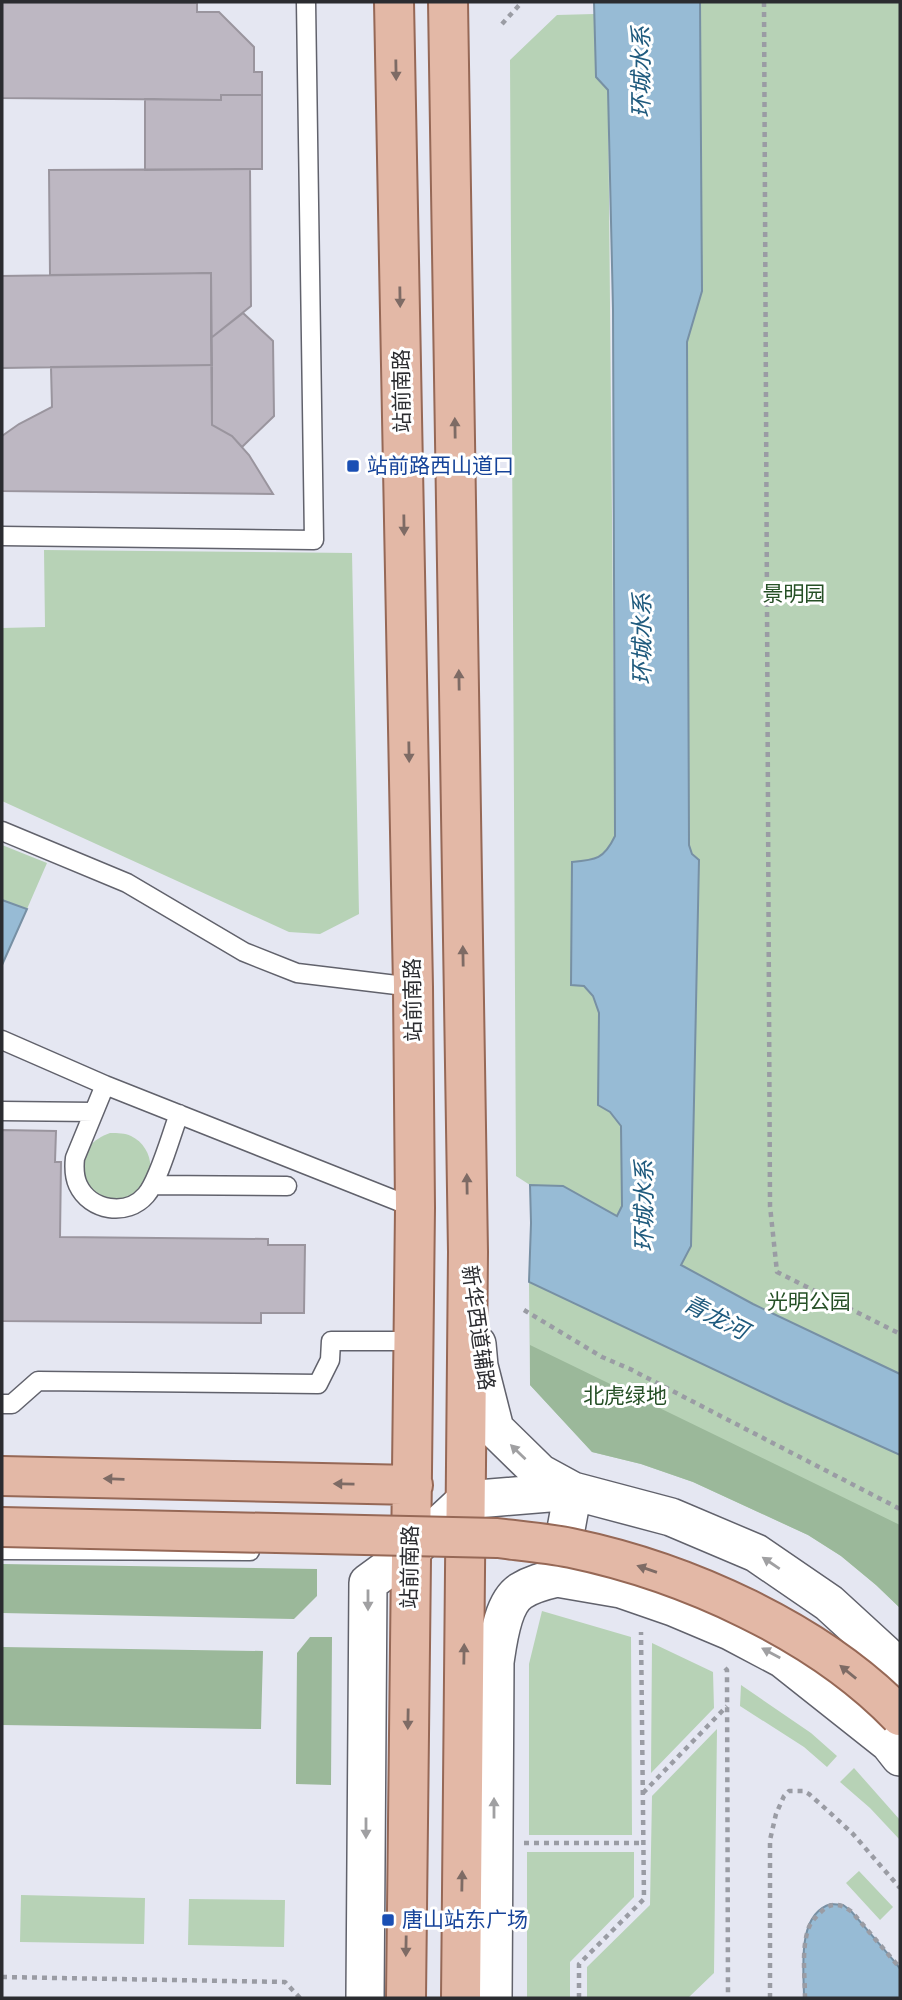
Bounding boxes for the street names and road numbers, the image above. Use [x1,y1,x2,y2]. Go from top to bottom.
street label: 站前南路 [387,349,415,433]
street label: 站前南路 [398,958,426,1042]
street label: 新华西道辅路 [457,1264,501,1392]
street label: 站前南路 [395,1525,423,1609]

